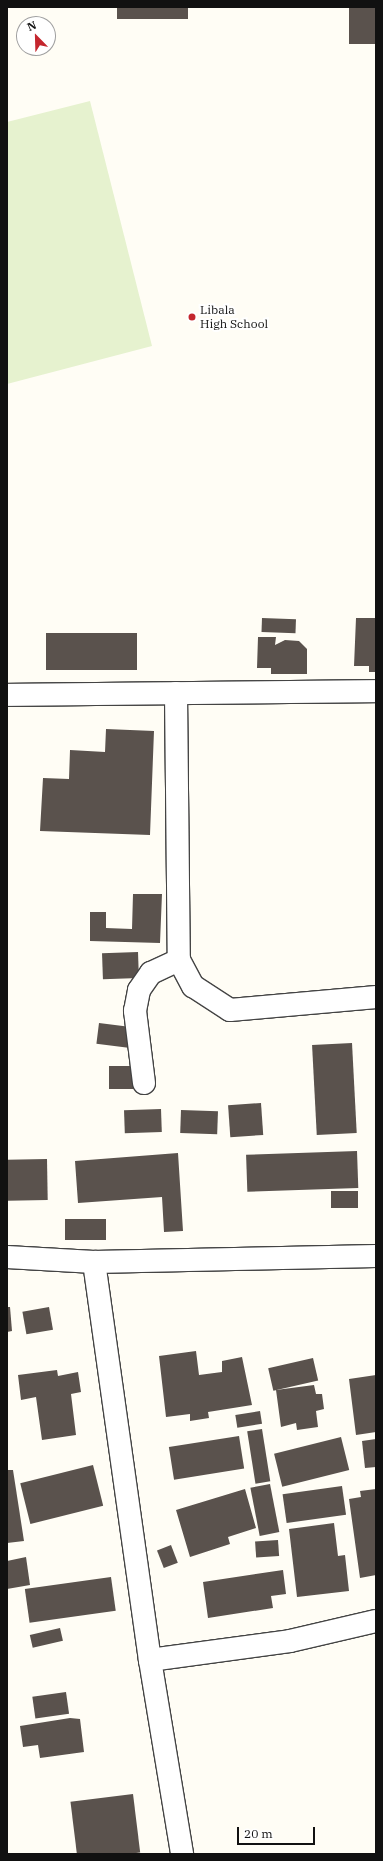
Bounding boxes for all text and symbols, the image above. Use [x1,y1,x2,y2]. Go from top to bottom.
north arrow [16,16,56,56]
text: N [25,18,38,34]
place label: Libala High School [200,303,268,331]
marker: Libala High School [187,312,197,322]
scale bar [239,1819,317,1845]
text: 20 m [244,1826,273,1841]

